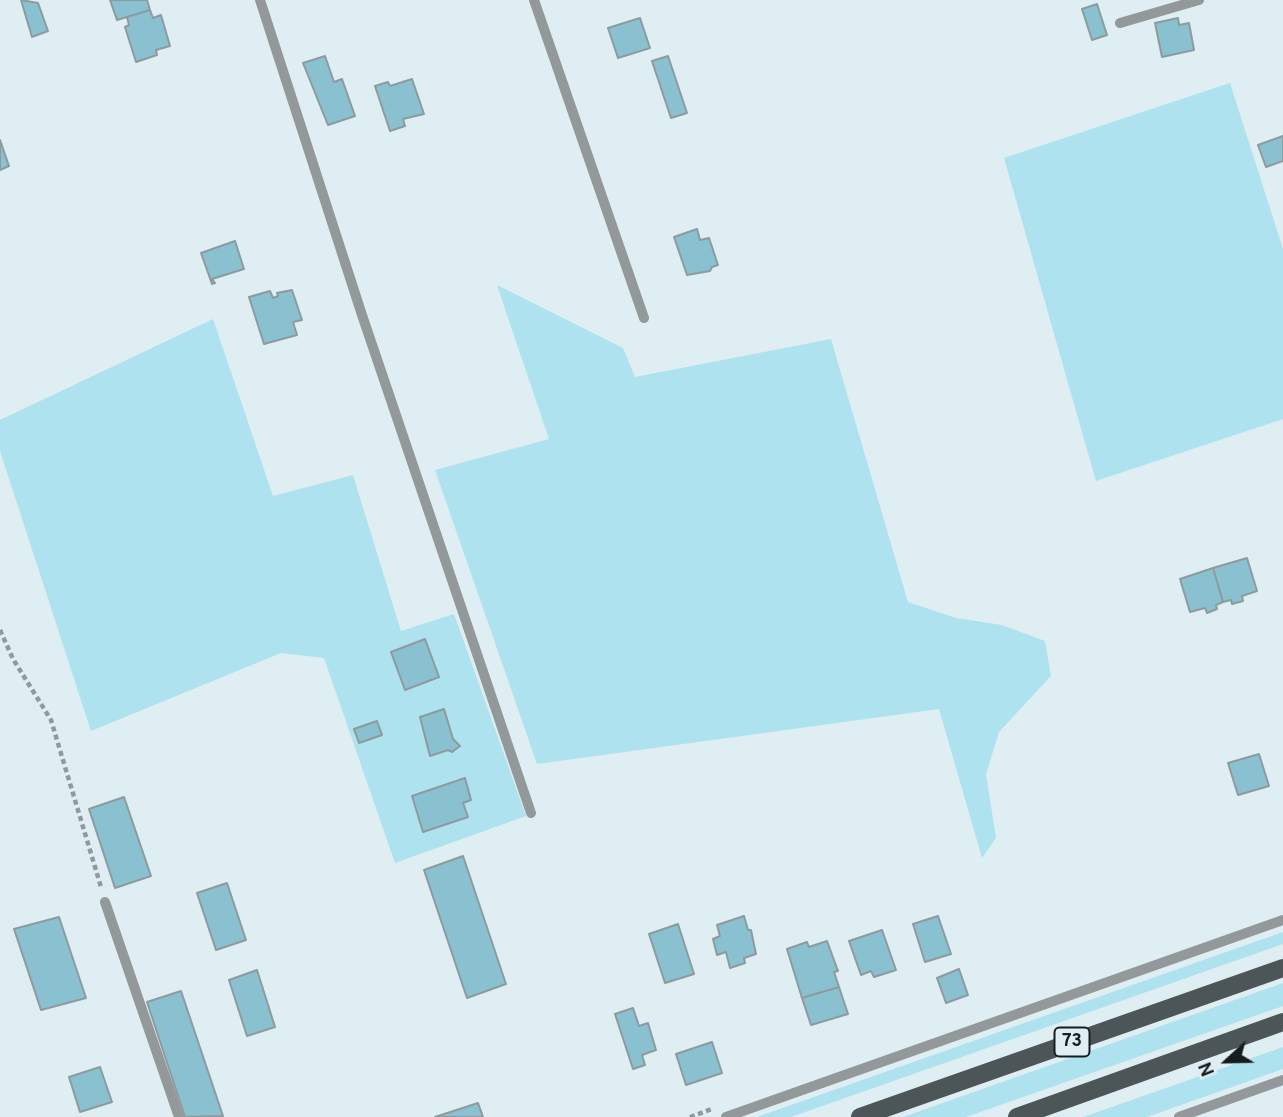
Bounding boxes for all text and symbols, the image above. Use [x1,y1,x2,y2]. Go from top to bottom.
north arrow [1192,1026,1262,1096]
road number: 73 [1054,1028,1090,1056]
text: N [1194,1058,1221,1080]

